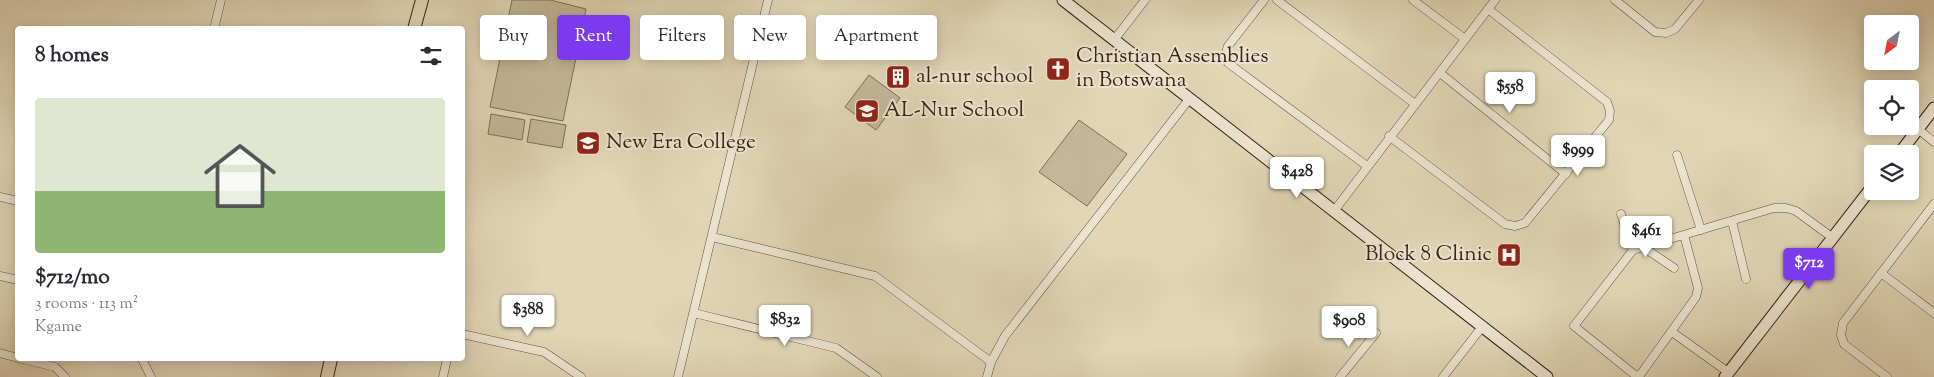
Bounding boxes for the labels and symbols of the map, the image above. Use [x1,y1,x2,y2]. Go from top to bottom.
north arrow [1864,15,1919,70]
place label: Christian Assemblies in Botswana [1076,42,1269,96]
church icon: Christian Assemblies in Botswana [1045,56,1071,82]
place label: al-nur school [916,62,1034,92]
building icon: al-nur school [885,64,911,90]
pin: $558 [1480,72,1540,114]
place label: AL-Nur School [884,96,1025,126]
school or university icon: AL-Nur School [854,98,880,124]
place label: New Era College [606,128,756,158]
school or university icon: New Era College [575,130,601,156]
pin: $999 [1548,134,1608,177]
pin: $428 [1267,156,1327,199]
pin: $461 [1616,216,1676,258]
place label: Block 8 Clinic [1365,240,1492,270]
hospital icon: Block 8 Clinic [1496,242,1522,268]
pin: $712 [1779,248,1839,290]
pin: $388 [498,294,558,337]
pin: $832 [755,304,815,347]
pin: $908 [1319,306,1379,348]

